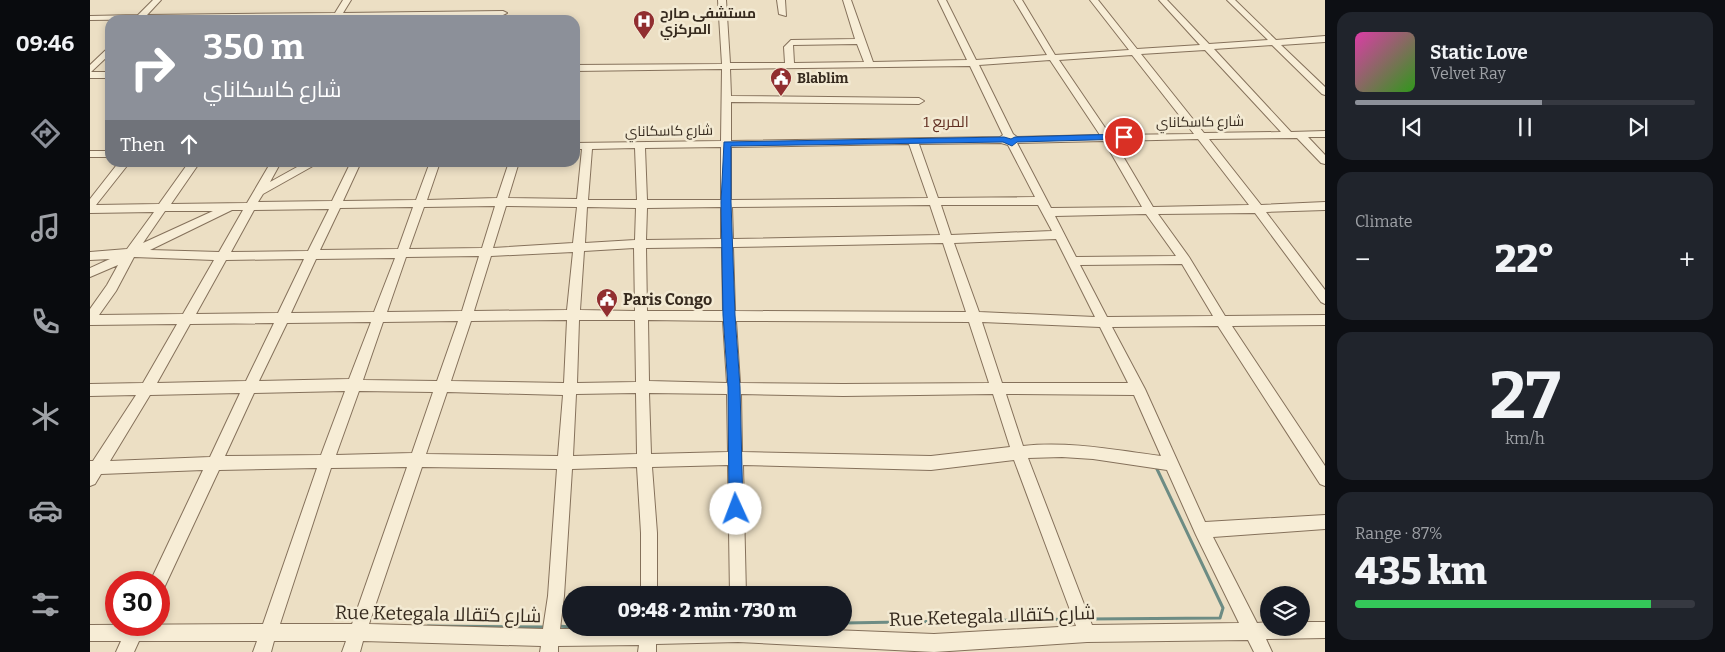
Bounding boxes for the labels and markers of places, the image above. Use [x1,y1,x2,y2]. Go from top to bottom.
place label: مستشفى صارح المركزي [660,5,756,40]
hospital icon: مستشفى صارح المركزي [632,9,656,40]
public building icon: Blablim [769,66,793,97]
place label: Blablim [797,70,849,87]
pin [1103,116,1145,158]
public building icon: Paris Congo [595,287,619,318]
place label: Paris Congo [623,290,712,309]

